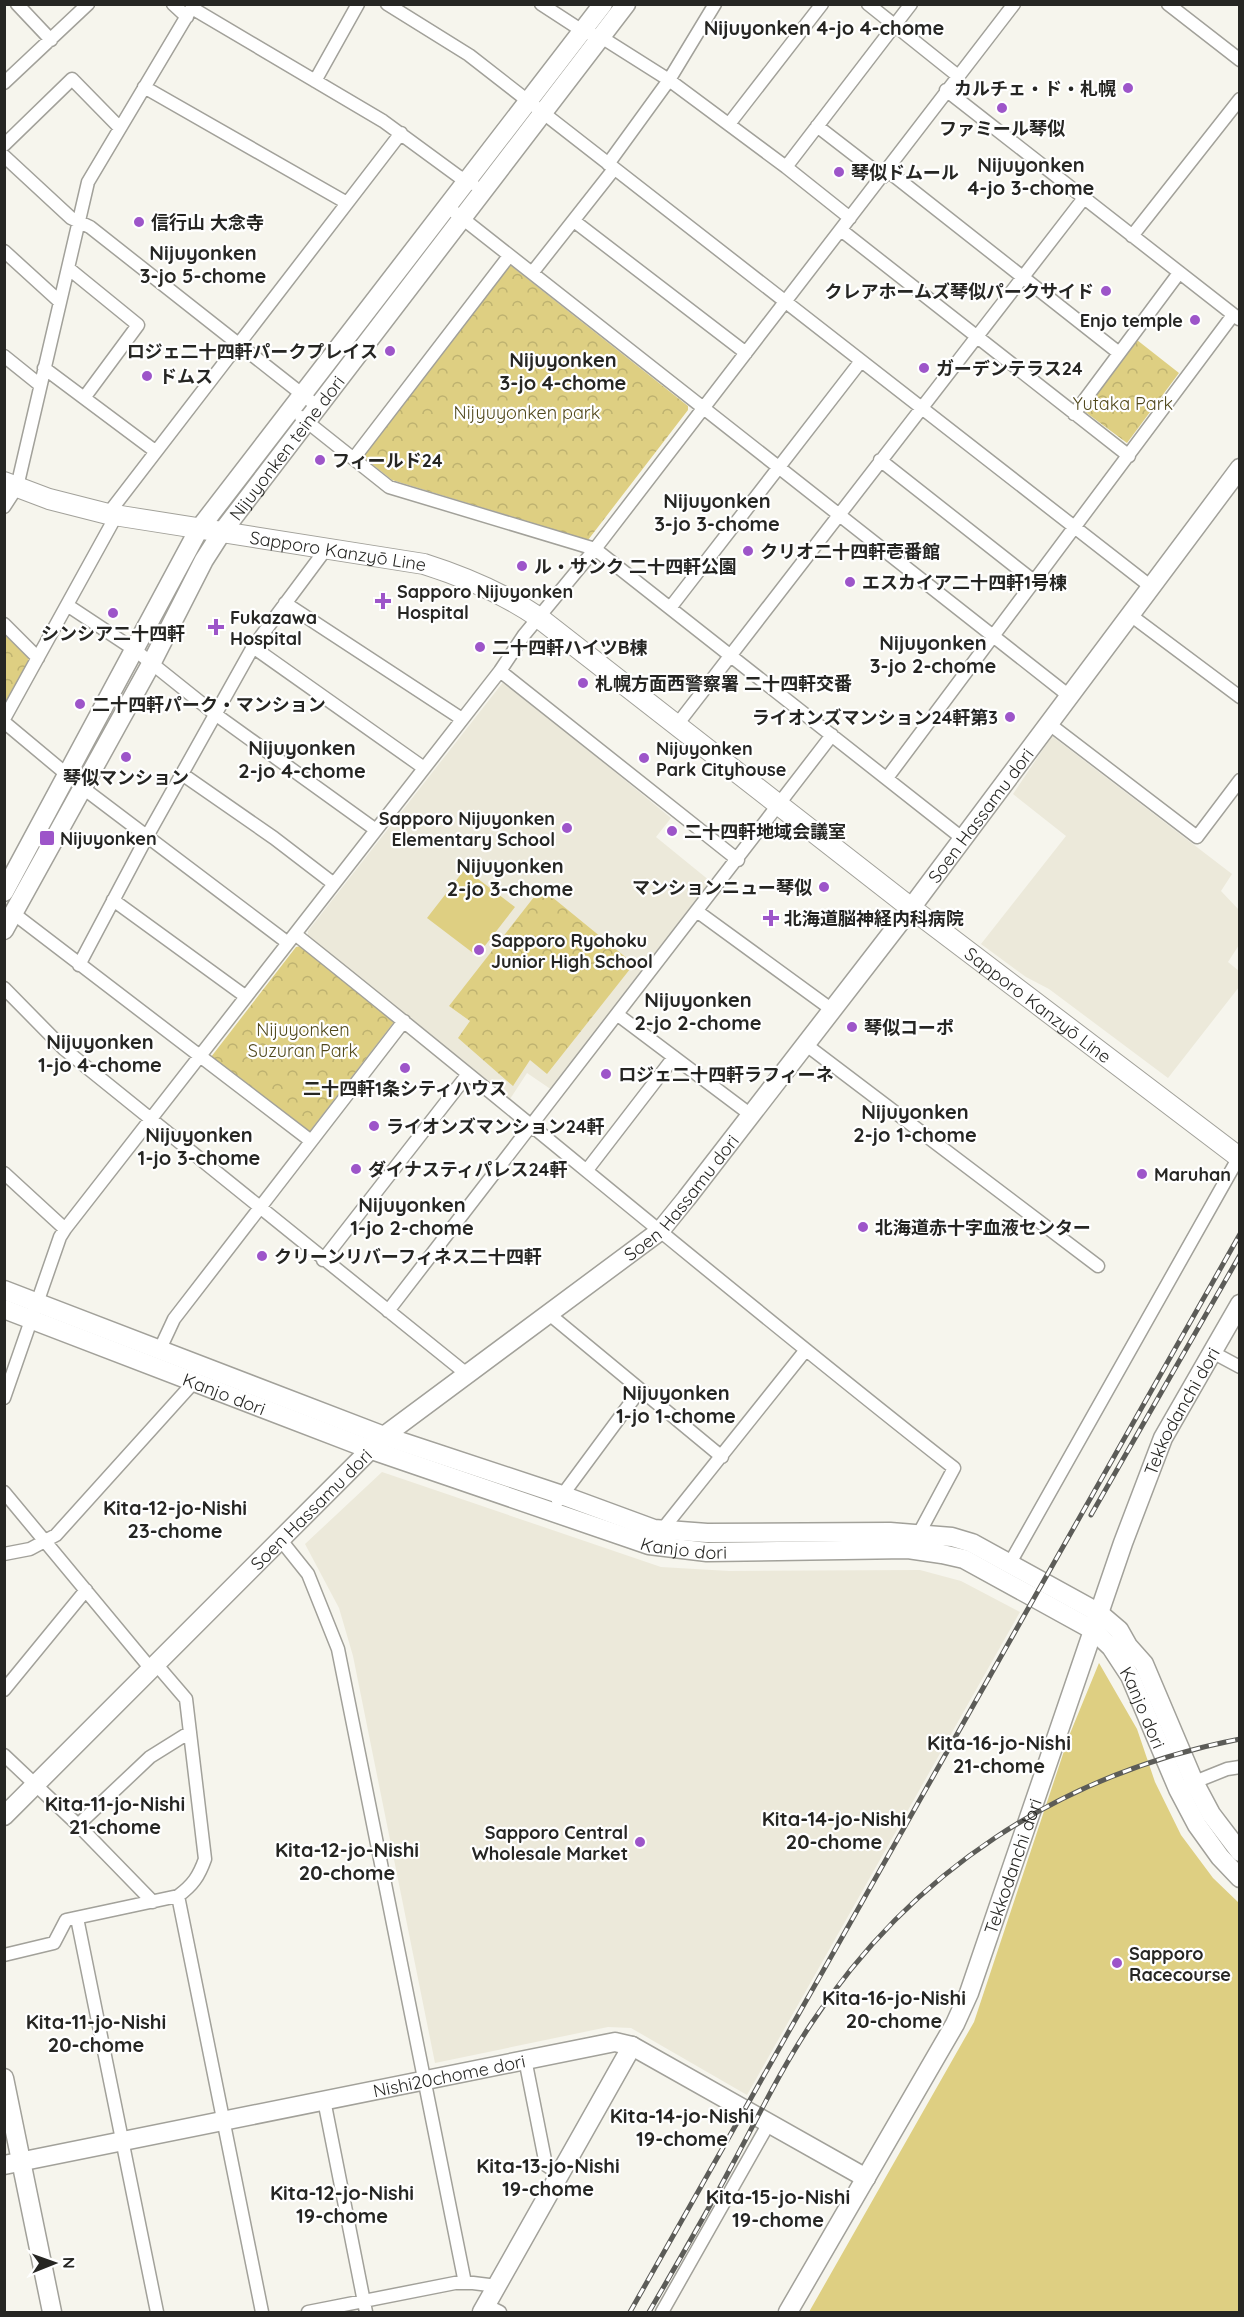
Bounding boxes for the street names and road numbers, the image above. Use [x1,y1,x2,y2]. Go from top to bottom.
street label: Nijuyonken teine dori [224,371,349,525]
street label: Sapporo Kanzyō Line [248,525,428,576]
street label: Soen Hassamu dori [922,743,1038,887]
street label: Sapporo Kanzyō Line [960,942,1116,1068]
street label: Soen Hassamu dori [619,1130,743,1266]
street label: Tekkodanchi dori [1138,1343,1224,1478]
street label: Kanjo dori [180,1367,269,1420]
street label: Soen Hassamu dori [245,1444,376,1575]
street label: Kanjo dori [637,1531,727,1564]
street label: Kanjo dori [1115,1662,1171,1752]
street label: Tekkodanchi dori [979,1795,1046,1937]
street label: Nishi20chome dori [371,2049,527,2102]

